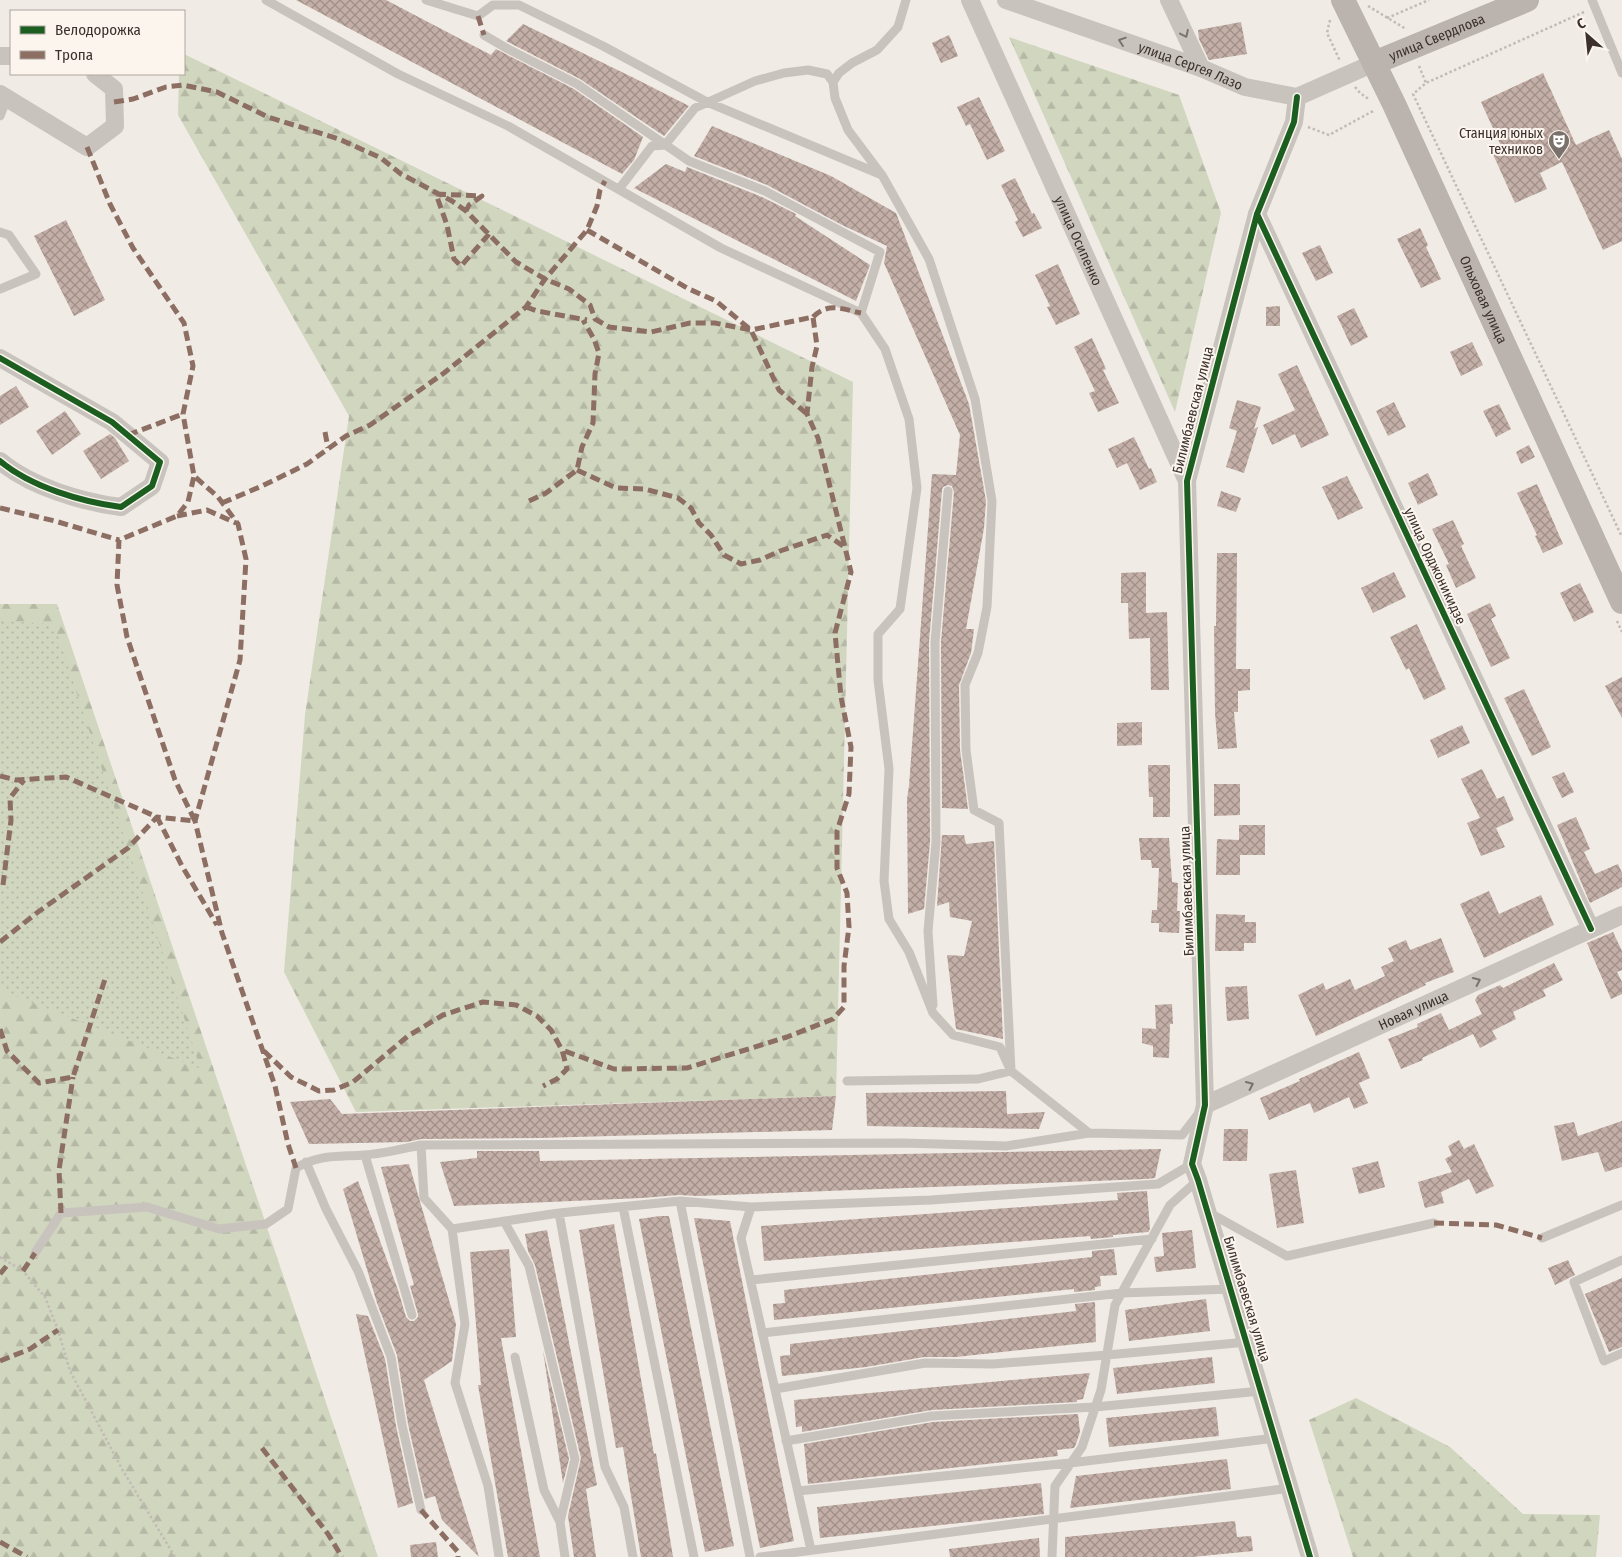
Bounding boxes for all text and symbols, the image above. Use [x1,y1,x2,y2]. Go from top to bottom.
legend [10,10,185,75]
street label: улица Свердлова [1386,10,1487,64]
north arrow [1562,10,1612,60]
text: С [1574,14,1589,33]
text: Велодорожка [55,21,141,39]
one-way arrow [1179,29,1190,38]
one-way arrow [1118,37,1127,47]
street label: улица Сергея Лазо [1136,38,1245,94]
text: Тропа [55,46,93,64]
place label: Станция юных техников [1459,125,1544,158]
theatre icon: Станция юных техников [1547,129,1571,160]
street label: улица Осипенко [1051,193,1106,288]
street label: Ольховая улица [1456,253,1511,346]
street label: Билимбаевская улица [1169,344,1217,475]
street label: улица Орджоникидзе [1400,505,1470,627]
street label: Билимбаевская улица [1176,825,1198,957]
one-way arrow [1472,977,1481,987]
street label: Новая улица [1376,987,1451,1033]
one-way arrow [1245,1081,1254,1091]
street label: Билимбаевская улица [1220,1234,1274,1364]

